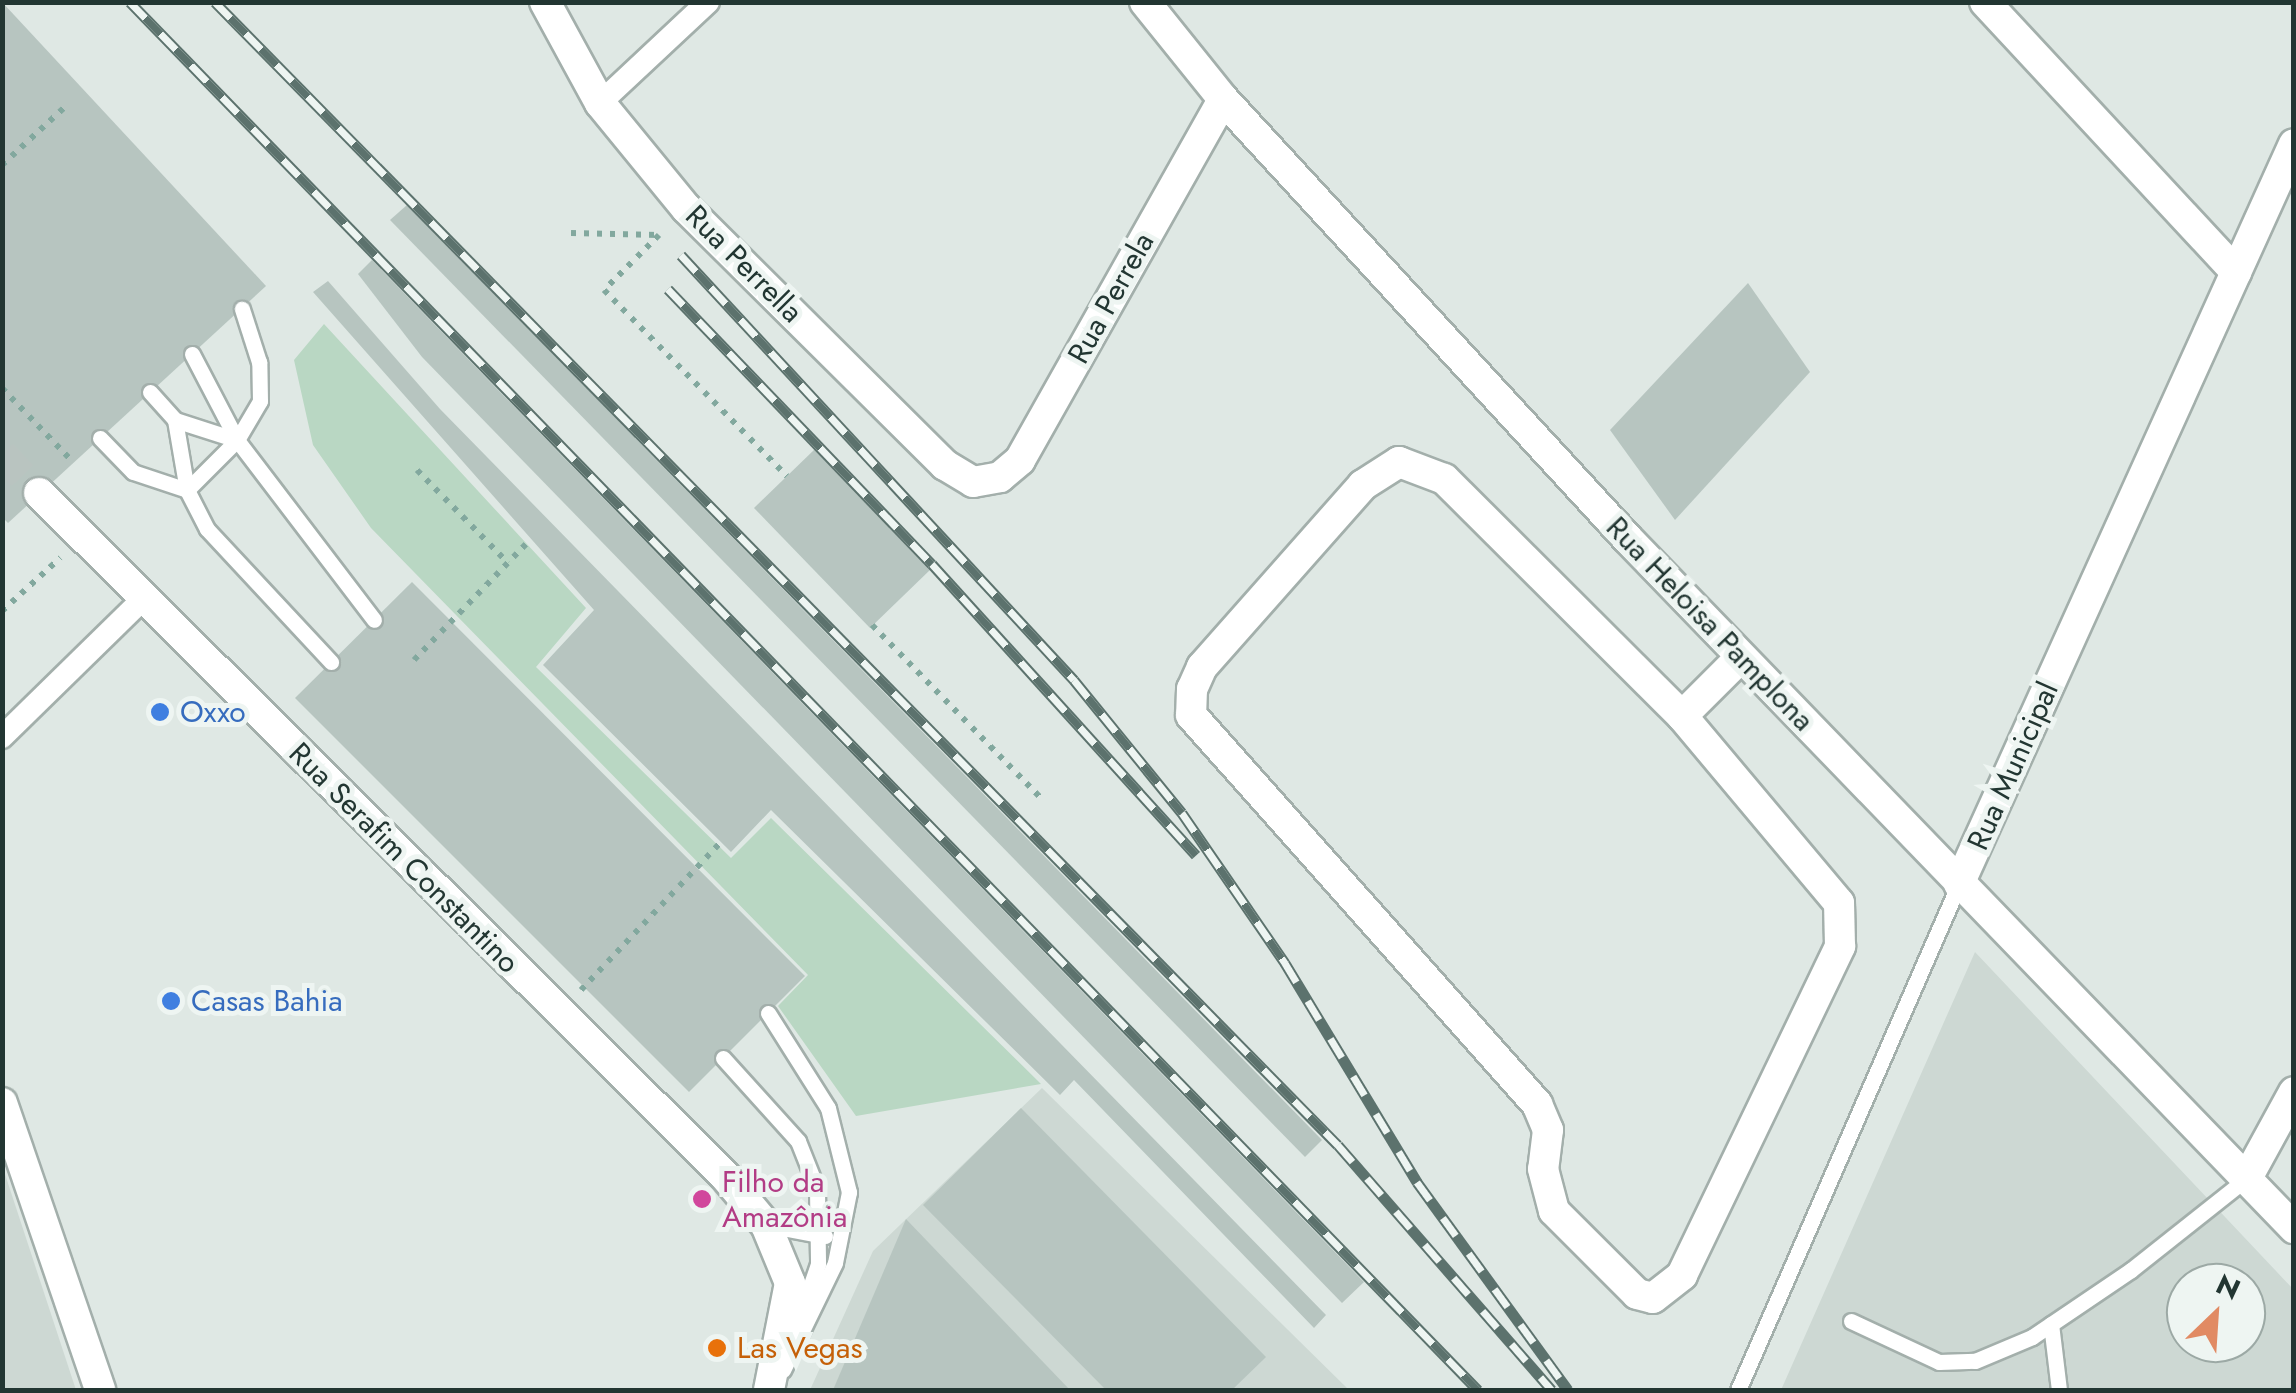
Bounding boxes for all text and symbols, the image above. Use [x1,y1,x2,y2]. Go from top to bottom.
street label: Rua Perrella [678,198,810,330]
street label: Rua Perrela [1060,226,1162,370]
street label: Rua Heloisa Pamplona [1599,510,1821,738]
street label: Rua Municipal [1960,676,2066,856]
place label: Oxxo [180,694,246,730]
marker: Oxxo [149,701,171,723]
street label: Rua Serafim Constantino [281,735,527,981]
place label: Casas Bahia [191,983,343,1019]
marker: Casas Bahia [160,990,182,1012]
place label: Filho da Amazônia [722,1164,847,1234]
marker: Filho da Amazônia [691,1188,713,1210]
north arrow [2166,1263,2266,1363]
text: N [2209,1264,2247,1310]
place label: Las Vegas [737,1330,862,1366]
marker: Las Vegas [706,1337,728,1359]

